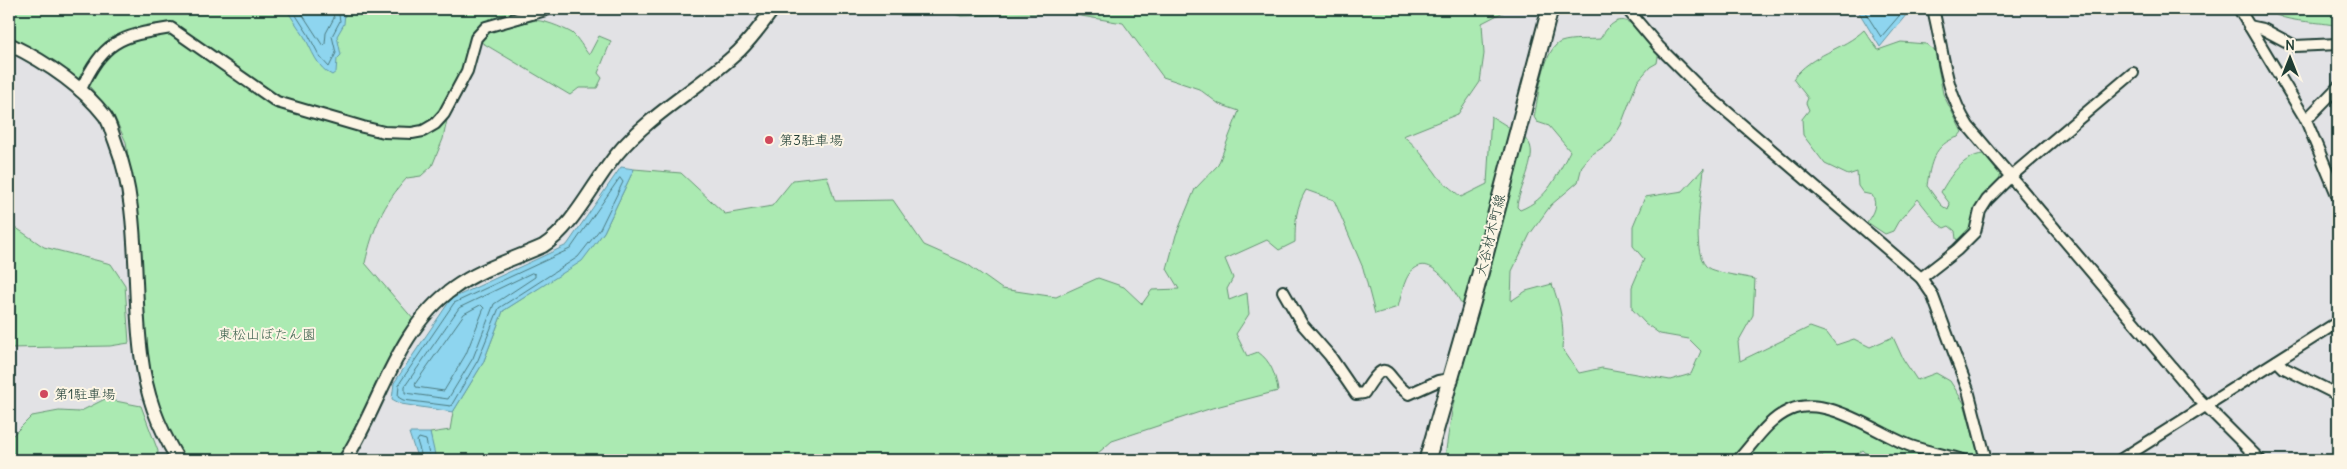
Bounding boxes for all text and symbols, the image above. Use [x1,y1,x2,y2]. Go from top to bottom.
north arrow [2264,32,2314,82]
text: N [2285,36,2295,54]
place label: 第3駐車場 [779,131,843,149]
marker: 第3駐車場 [763,134,775,146]
street label: 大谷材木町線 [1471,192,1509,278]
park label: 東松山ぼたん園 [218,325,316,343]
place label: 第1駐車場 [54,385,116,403]
marker: 第1駐車場 [38,388,50,400]

